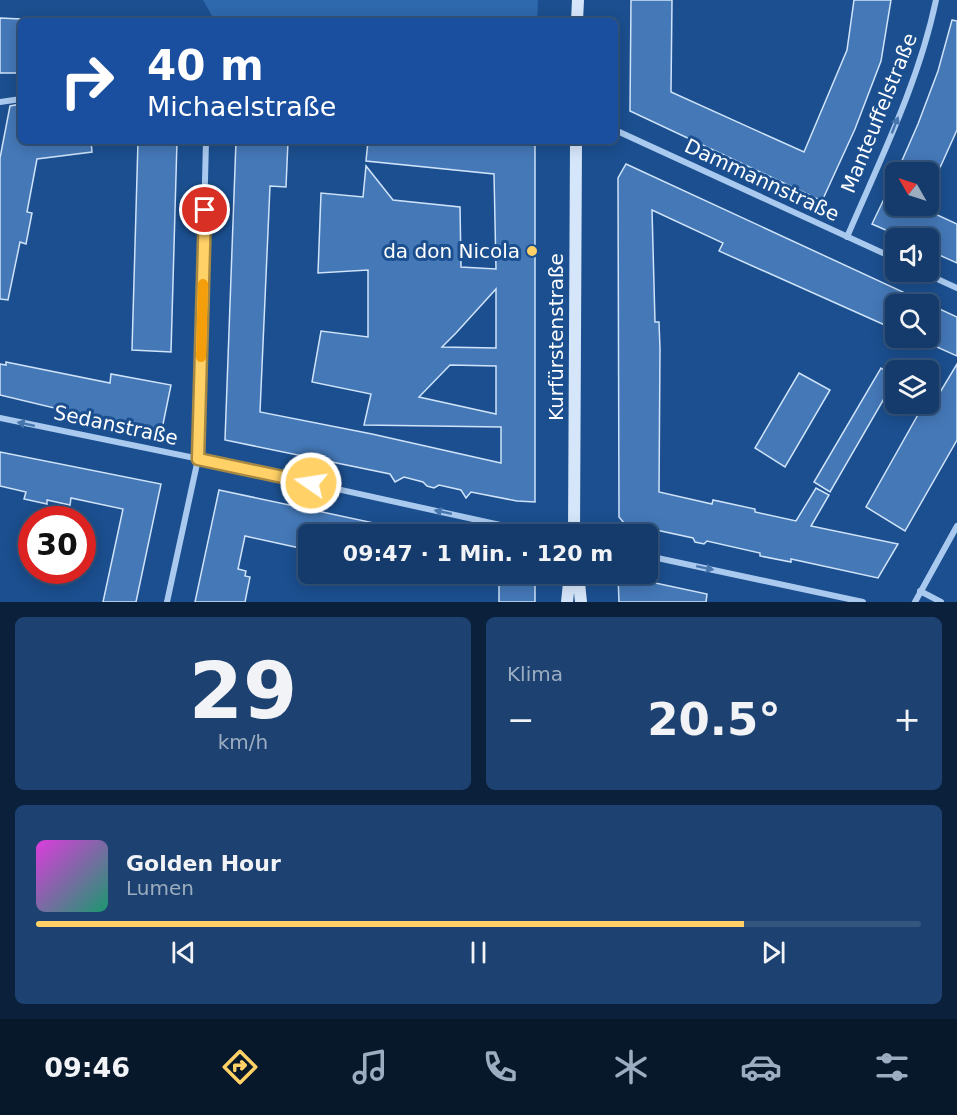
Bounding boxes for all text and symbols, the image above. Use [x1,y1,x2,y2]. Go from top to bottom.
street label: Manteuffelstraße [836,30,922,196]
text: 40 m [147,41,264,90]
icon: right [48,42,126,120]
text: Michaelstraße [147,91,336,122]
one-way arrow [890,116,900,134]
street label: Dammannstraße [681,134,843,226]
north arrow [885,162,939,216]
map controls [885,162,939,414]
pin [179,184,230,235]
icon: arrive [188,193,221,226]
button: sound [885,228,939,282]
place label: da don Nicola [383,239,520,263]
marker: da don Nicola [525,244,539,258]
street label: Kurfürstenstraße [544,253,568,421]
button: search [885,294,939,348]
button: layers [885,360,939,414]
street label: Sedanstraße [52,400,180,450]
one-way arrow [16,419,35,428]
position arrow [279,451,343,515]
speed limit sign: 30 [18,506,96,584]
one-way arrow [433,507,452,517]
text: 09:47 · 1 Min. · 120 m [343,541,613,566]
one-way arrow [696,564,715,574]
text: 29 [189,646,297,736]
text: Klima [507,662,563,686]
text: 20.5° [647,693,781,746]
text: − [507,700,535,739]
text: + [893,700,921,739]
text: km/h [218,730,268,754]
text: Golden Hour [126,851,281,876]
text: Lumen [126,876,194,900]
icon: previous [167,936,200,969]
icon: pause [462,936,495,969]
icon: next [757,936,790,969]
icon: directions [219,1046,261,1088]
icon: music [349,1046,391,1088]
icon: phone [479,1046,521,1088]
icon: climate [610,1046,652,1088]
icon: car [740,1046,782,1088]
icon: filters [871,1046,913,1088]
text: 09:46 [44,1052,130,1083]

